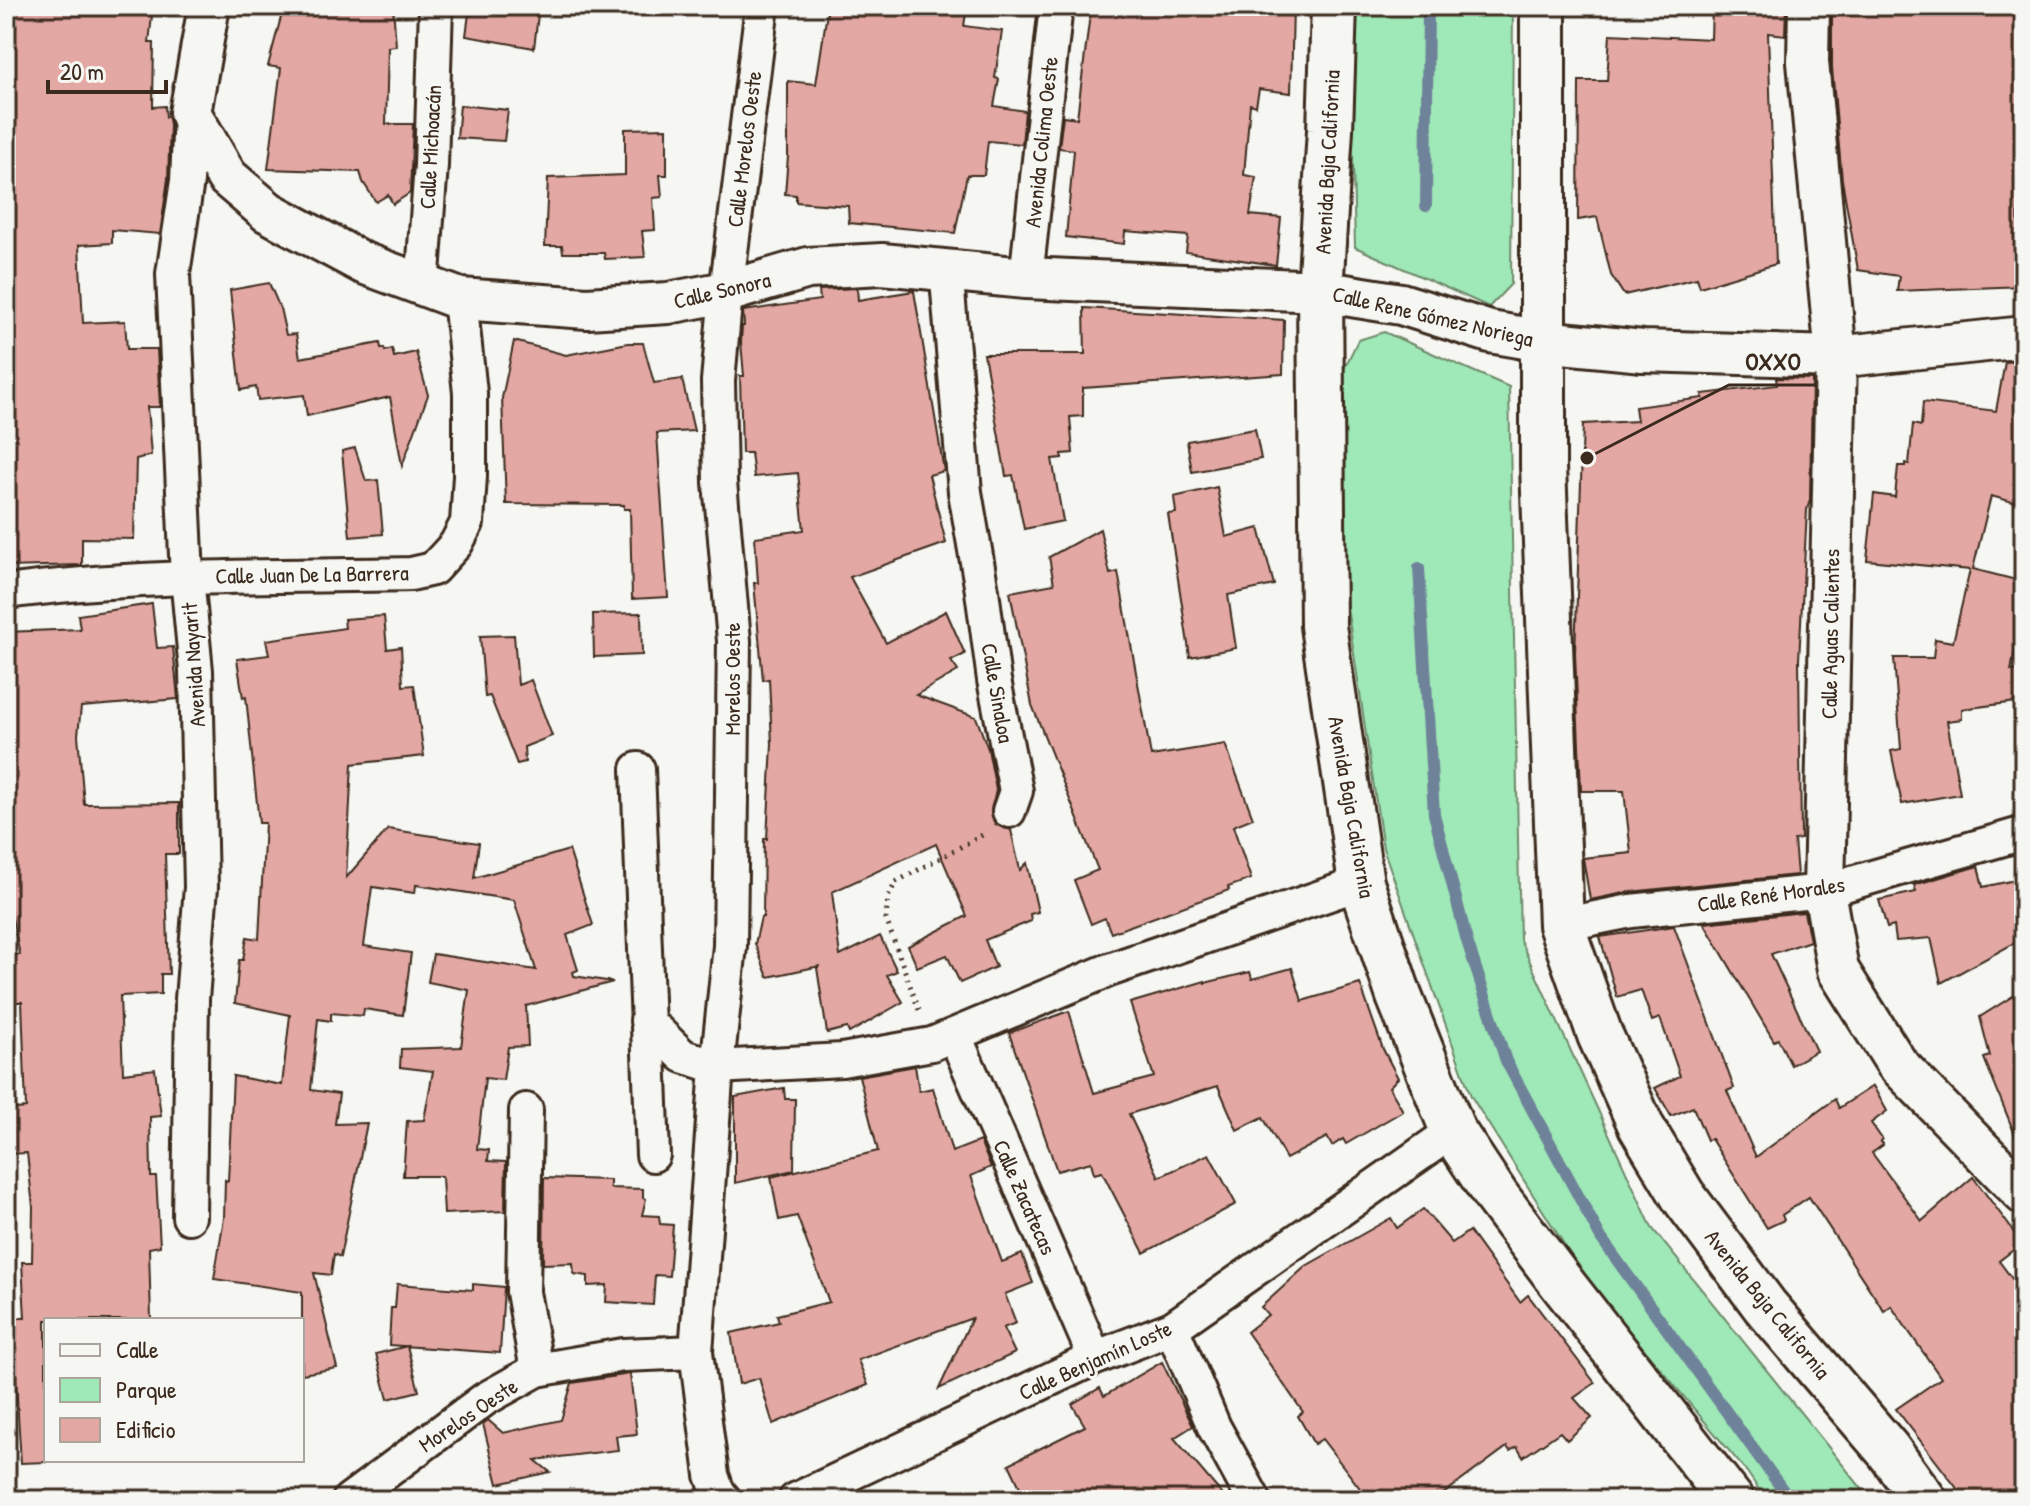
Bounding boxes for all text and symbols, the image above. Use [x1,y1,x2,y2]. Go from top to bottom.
scale bar [48,44,166,94]
text: 20 m [60,55,104,87]
street label: Avenida Colima Oeste [1017,55,1065,229]
street label: Calle Morelos Oeste [720,69,768,229]
street label: Avenida Baja California [1307,69,1347,255]
street label: Calle Michoacán [412,84,448,210]
street label: Calle Sonora [670,264,774,316]
street label: Calle Rene Gómez Noriega [1330,278,1537,354]
callout: OXXO [1729,337,1816,385]
text: OXXO [1745,345,1801,377]
street label: Calle Aguas Calientes [1814,549,1846,719]
street label: Calle Juan De La Barrera [215,557,409,591]
street label: Avenida Nayarit [174,601,212,728]
street label: Morelos Oeste [717,622,747,736]
street label: Calle Sinaloa [974,641,1022,746]
street label: Avenida Baja California [1321,714,1383,901]
street label: Calle René Morales [1695,869,1847,919]
street label: Calle Zacatecas [986,1135,1064,1259]
street label: Avenida Baja California [1698,1223,1838,1385]
street label: Calle Benjamín Loste [1014,1313,1176,1407]
legend [44,1318,304,1462]
text: Calle [116,1333,159,1365]
street label: Morelos Oeste [413,1371,524,1459]
text: Parque [116,1373,177,1405]
text: Edificio [116,1413,176,1445]

